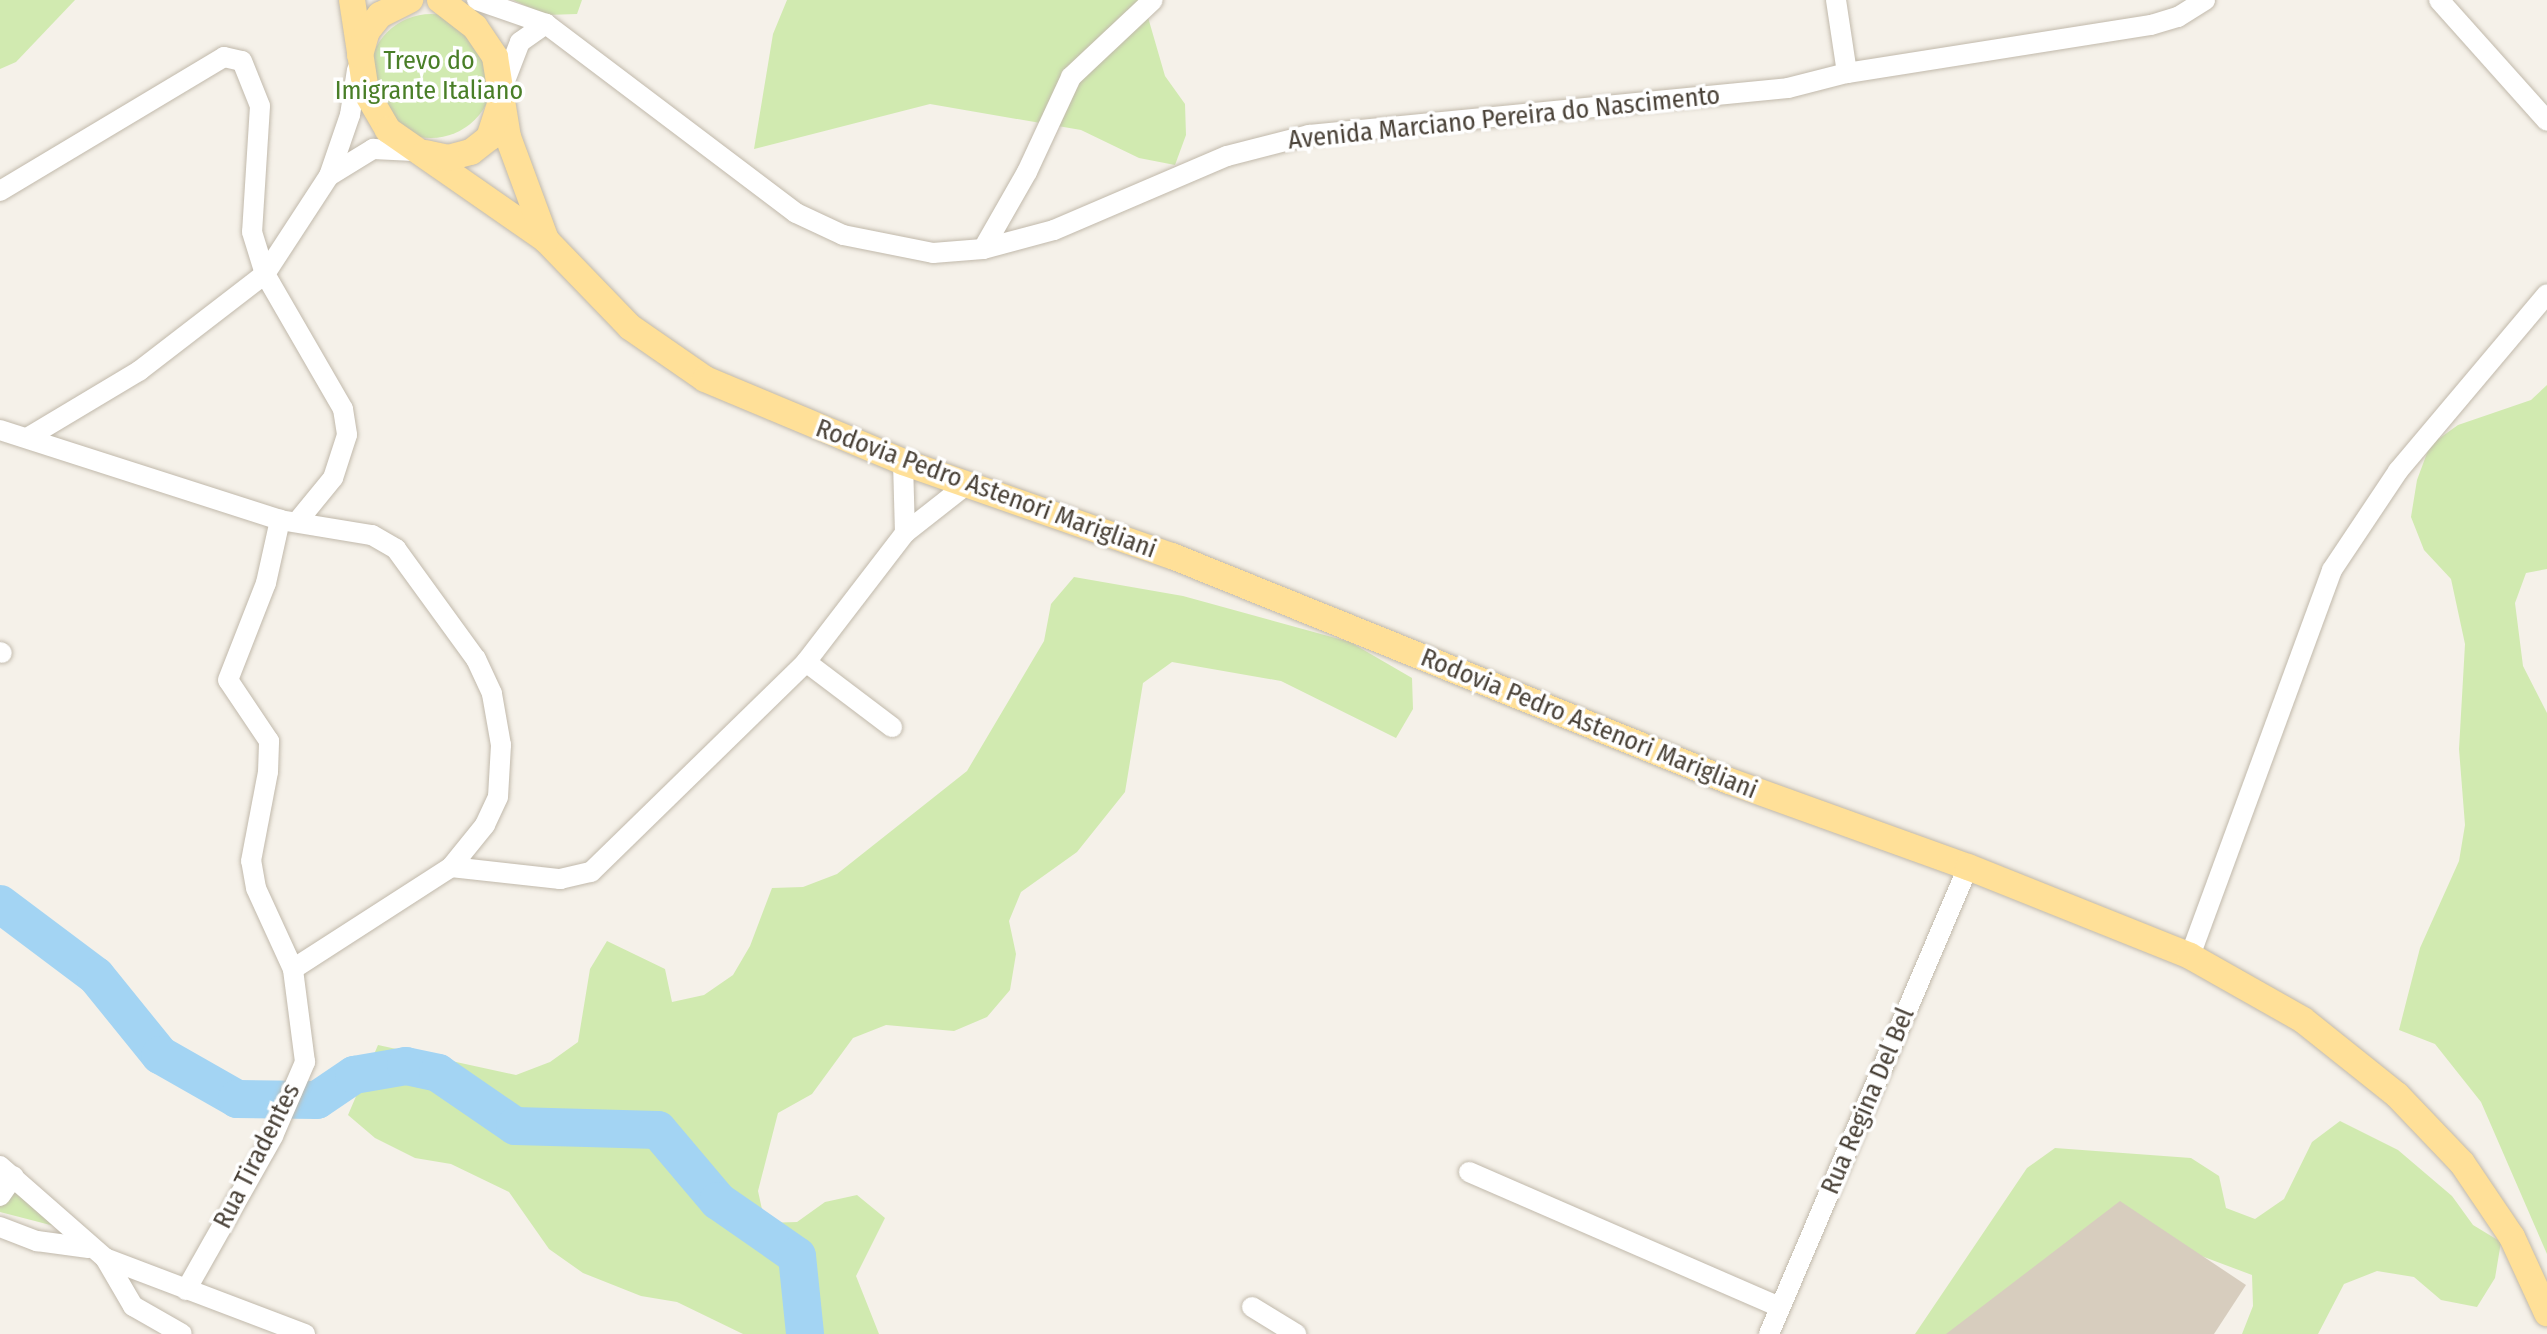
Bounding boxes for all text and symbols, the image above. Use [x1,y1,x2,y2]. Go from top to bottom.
park label: Trevo do Imigrante Italiano [335,45,523,106]
street label: Avenida Marciano Pereira do Nascimento [1286,80,1722,156]
street label: Rodovia Pedro Astenori Marigliani [812,413,1160,565]
street label: Rodovia Pedro Astenori Marigliani [1416,642,1762,806]
street label: Rua Regina Del Bel [1815,1003,1921,1199]
street label: Rua Tiradentes [207,1078,307,1234]

